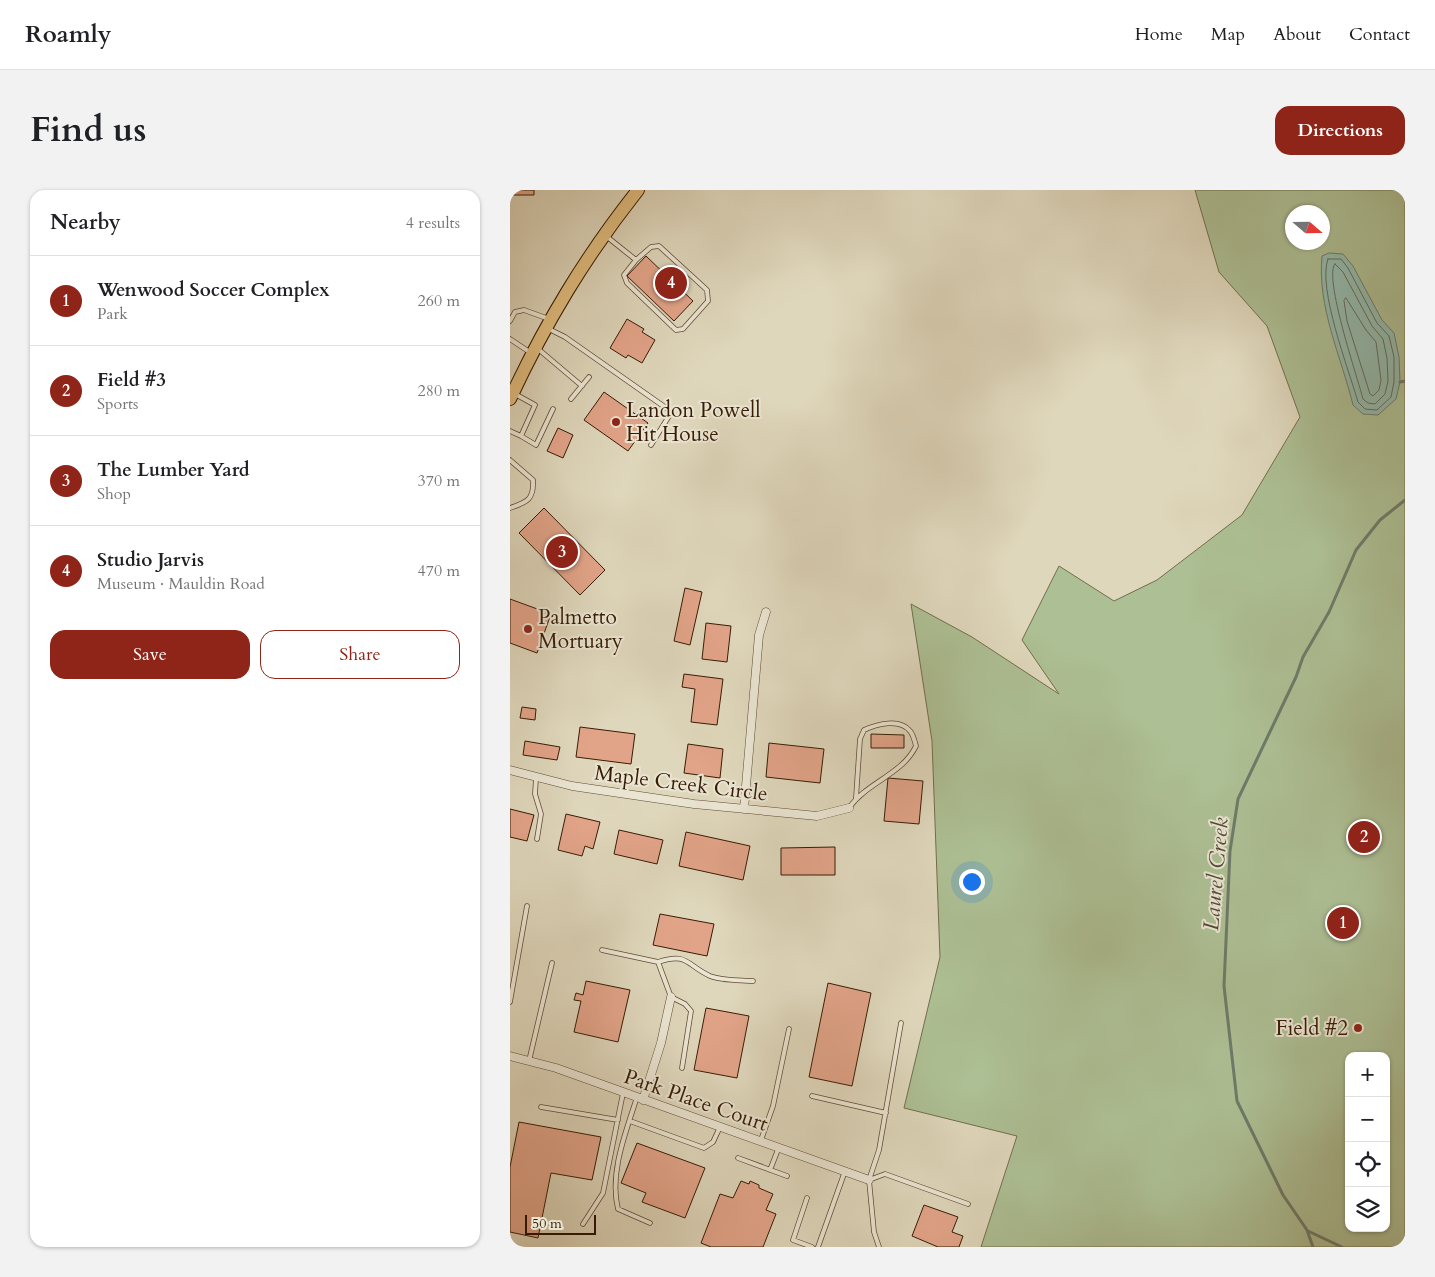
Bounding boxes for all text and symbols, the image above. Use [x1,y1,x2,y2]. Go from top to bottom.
text: Roamly [25,18,111,51]
text: Home [1135,22,1183,47]
text: Map [1211,22,1245,47]
text: About [1273,22,1321,47]
text: Contact [1349,22,1410,47]
text: Find us [30,106,146,154]
button: Directions [1275,106,1405,155]
north arrow [1285,205,1330,250]
text: Nearby [50,208,121,237]
text: 4 results [406,212,460,234]
pin: 4 [655,264,687,302]
text: Wenwood Soccer Complex [97,277,330,303]
text: 1 [62,290,70,312]
text: 260 m [418,290,460,312]
text: Park [97,303,128,325]
text: Field #3 [97,367,166,393]
text: 2 [62,380,70,402]
text: 280 m [418,380,460,402]
text: Sports [97,393,138,415]
place label: Landon Powell Hit House [626,396,761,449]
marker: Landon Powell Hit House [610,416,622,428]
text: The Lumber Yard [97,457,250,483]
text: 3 [62,470,70,492]
text: 370 m [418,470,460,492]
text: Shop [97,483,131,505]
pin: 3 [546,533,578,571]
text: Studio Jarvis [97,547,204,573]
text: 4 [62,560,70,582]
text: 470 m [418,560,460,582]
text: Museum · Mauldin Road [97,573,265,595]
place label: Palmetto Mortuary [538,603,623,656]
marker: Palmetto Mortuary [522,623,534,635]
button: Save [50,630,250,679]
button: Share [260,630,460,679]
street label: Maple Creek Circle [593,758,769,809]
water label: Laurel Creek [1196,816,1236,932]
pin: 2 [1348,818,1380,856]
your location [959,869,985,895]
pin: 1 [1327,904,1359,942]
place label: Field #2 [1275,1014,1348,1043]
marker: Field #2 [1352,1022,1364,1034]
map controls [1345,1052,1390,1232]
button: + [1345,1052,1390,1097]
street label: Park Place Court [620,1062,772,1139]
button: − [1345,1097,1390,1142]
button: locate [1345,1142,1390,1187]
button: layers [1345,1187,1390,1232]
scale bar [525,1212,596,1235]
text: 50 m [532,1214,562,1233]

